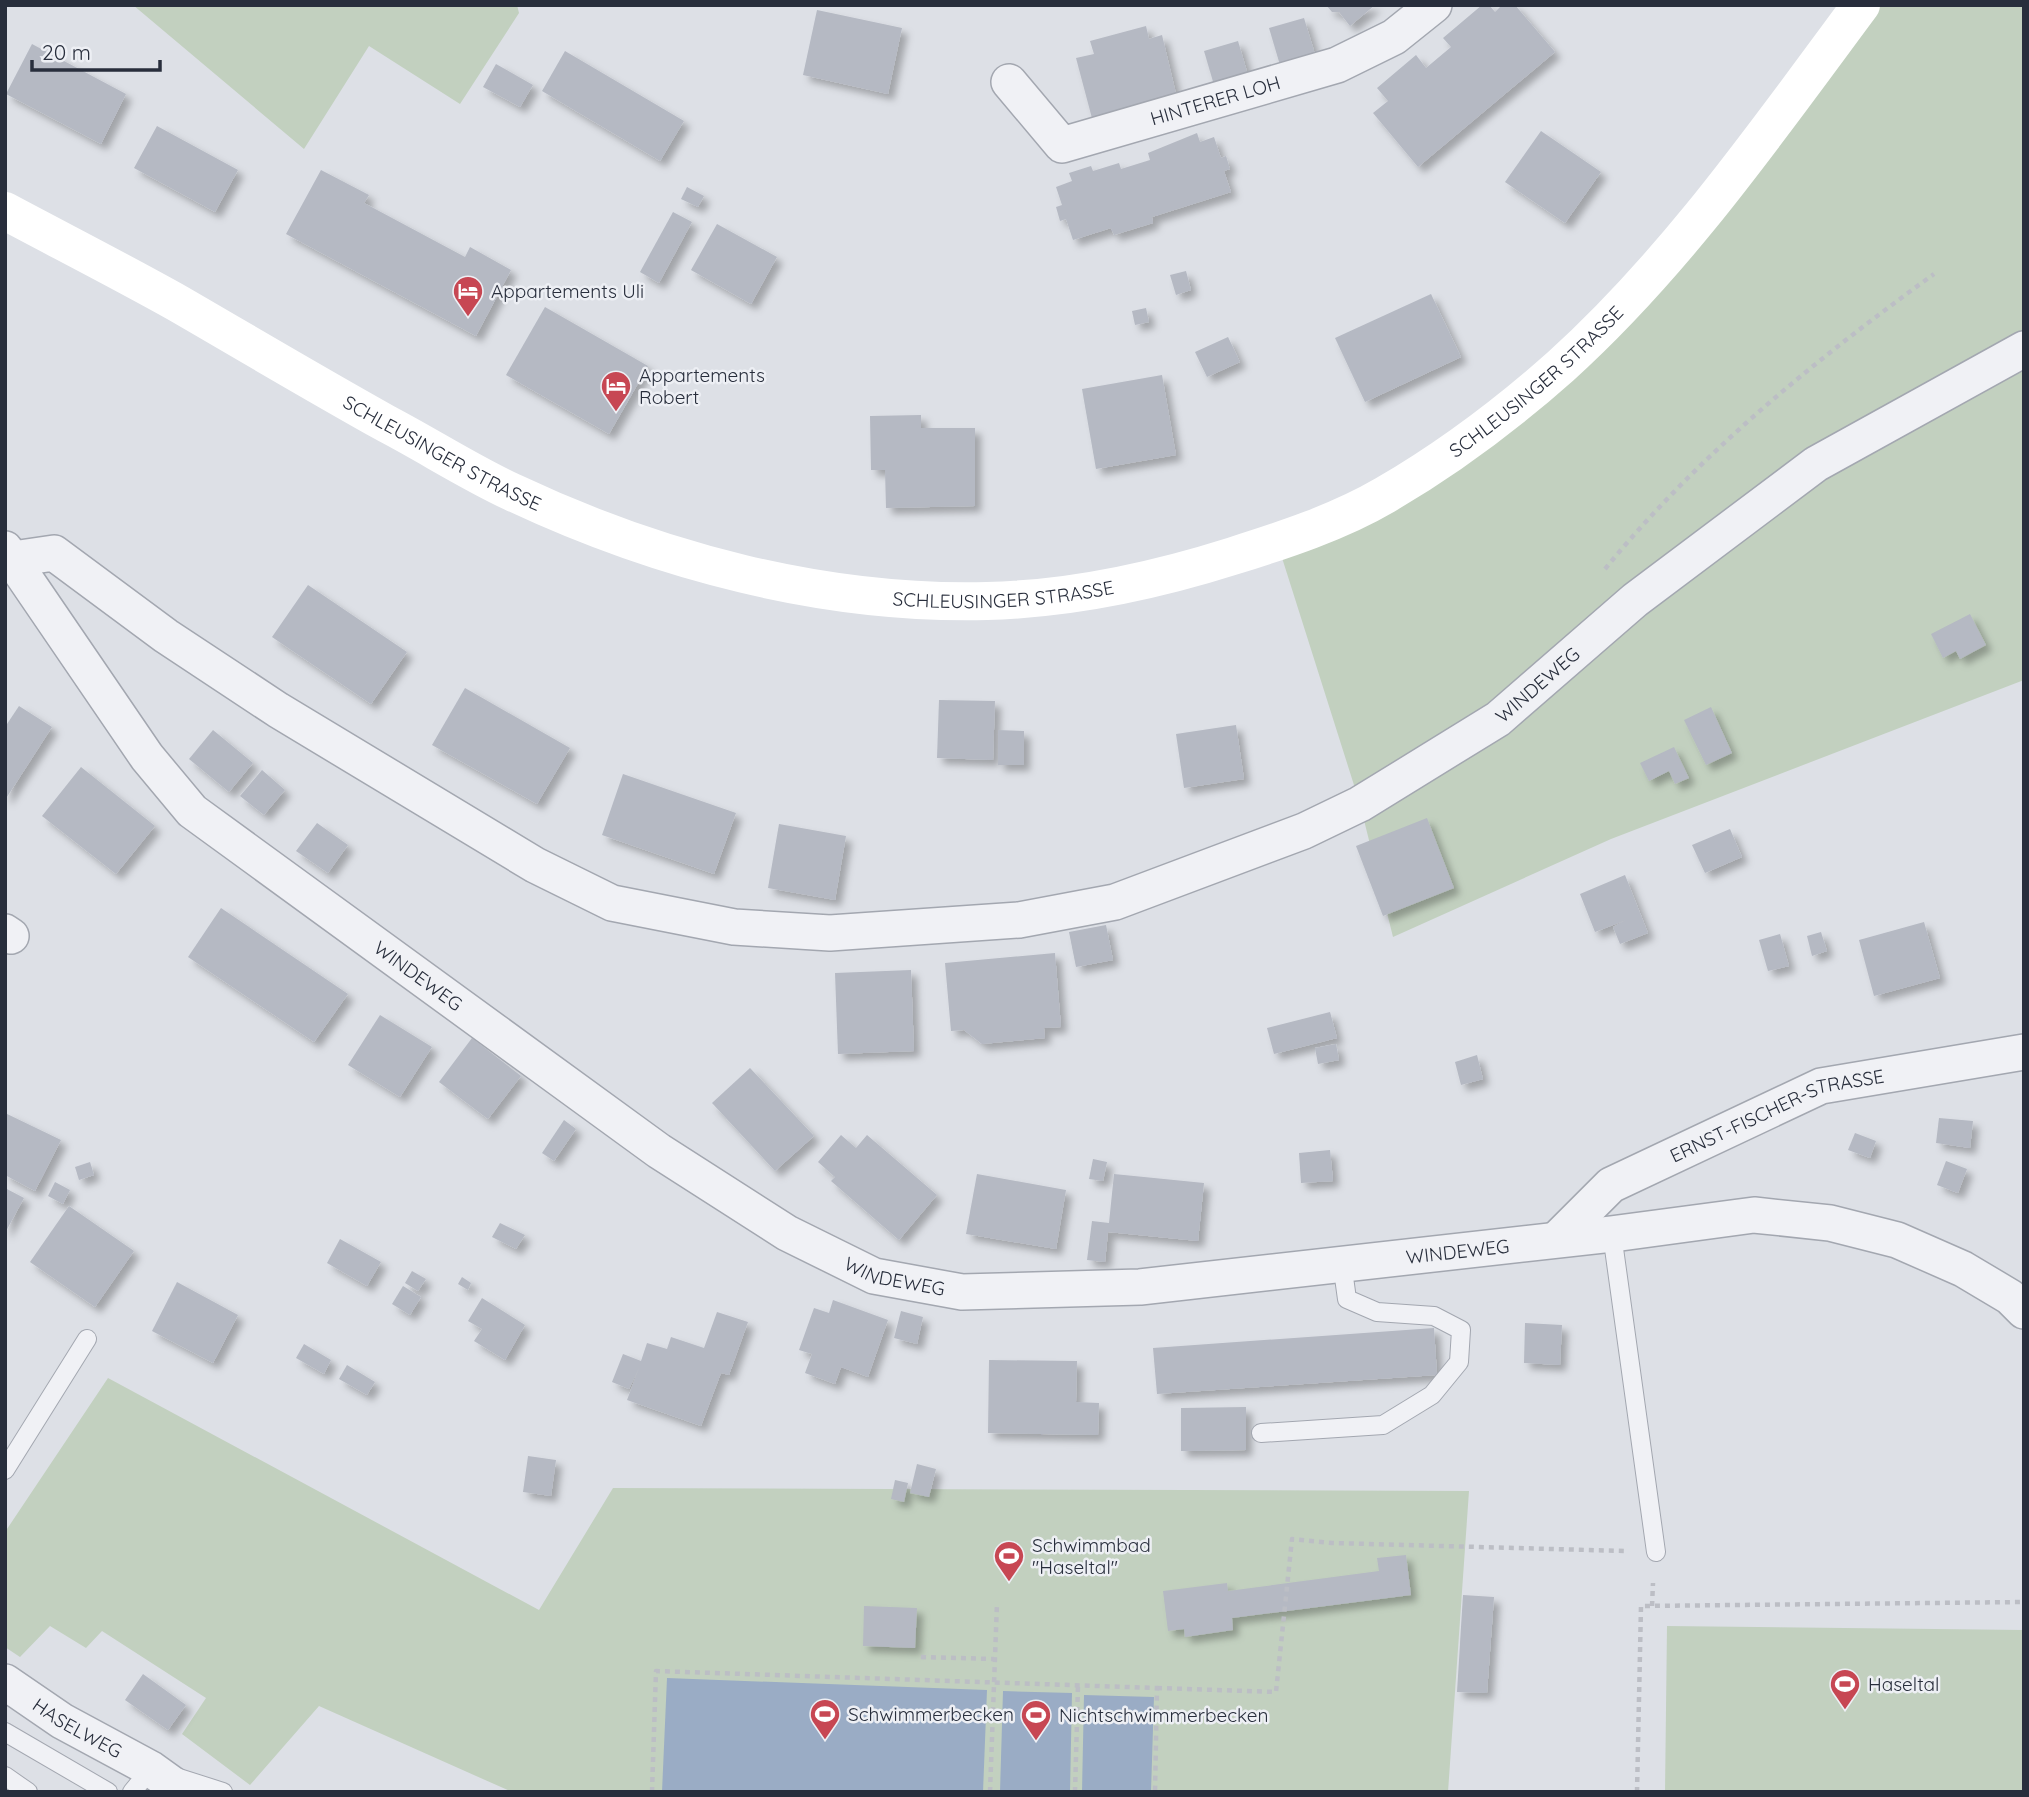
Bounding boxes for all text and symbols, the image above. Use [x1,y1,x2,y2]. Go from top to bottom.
scale bar [32,28,159,72]
text: 20 m [42,39,91,65]
street label: HINTERER LOH [1148,70,1283,131]
hotel icon: Appartements Uli [451,274,485,318]
place label: Appartements Uli [491,279,644,303]
street label: SCHLEUSINGER STRASSE [1444,301,1628,463]
place label: Appartements Robert [639,363,765,409]
hotel icon: Appartements Robert [599,369,633,413]
street label: SCHLEUSINGER STRASSE [339,390,545,516]
street label: SCHLEUSINGER STRASSE [892,575,1116,613]
street label: WINDEWEG [1490,642,1584,728]
street label: WINDEWEG [369,935,467,1016]
street label: ERNST-FISCHER-STRASSE [1666,1064,1886,1168]
street label: WINDEWEG [1405,1234,1511,1269]
street label: WINDEWEG [840,1251,947,1301]
place label: Schwimmbad "Haseltal" [1032,1533,1151,1579]
sports icon: Schwimmbad "Haseltal" [992,1539,1026,1583]
sports icon: Haseltal [1828,1667,1862,1711]
place label: Haseltal [1868,1672,1939,1696]
street label: HASELWEG [28,1693,126,1763]
sports icon: Schwimmerbecken [808,1697,842,1741]
sports icon: Nichtschwimmerbecken [1019,1698,1053,1742]
place label: Schwimmerbecken [848,1702,1014,1726]
place label: Nichtschwimmerbecken [1059,1703,1269,1727]

